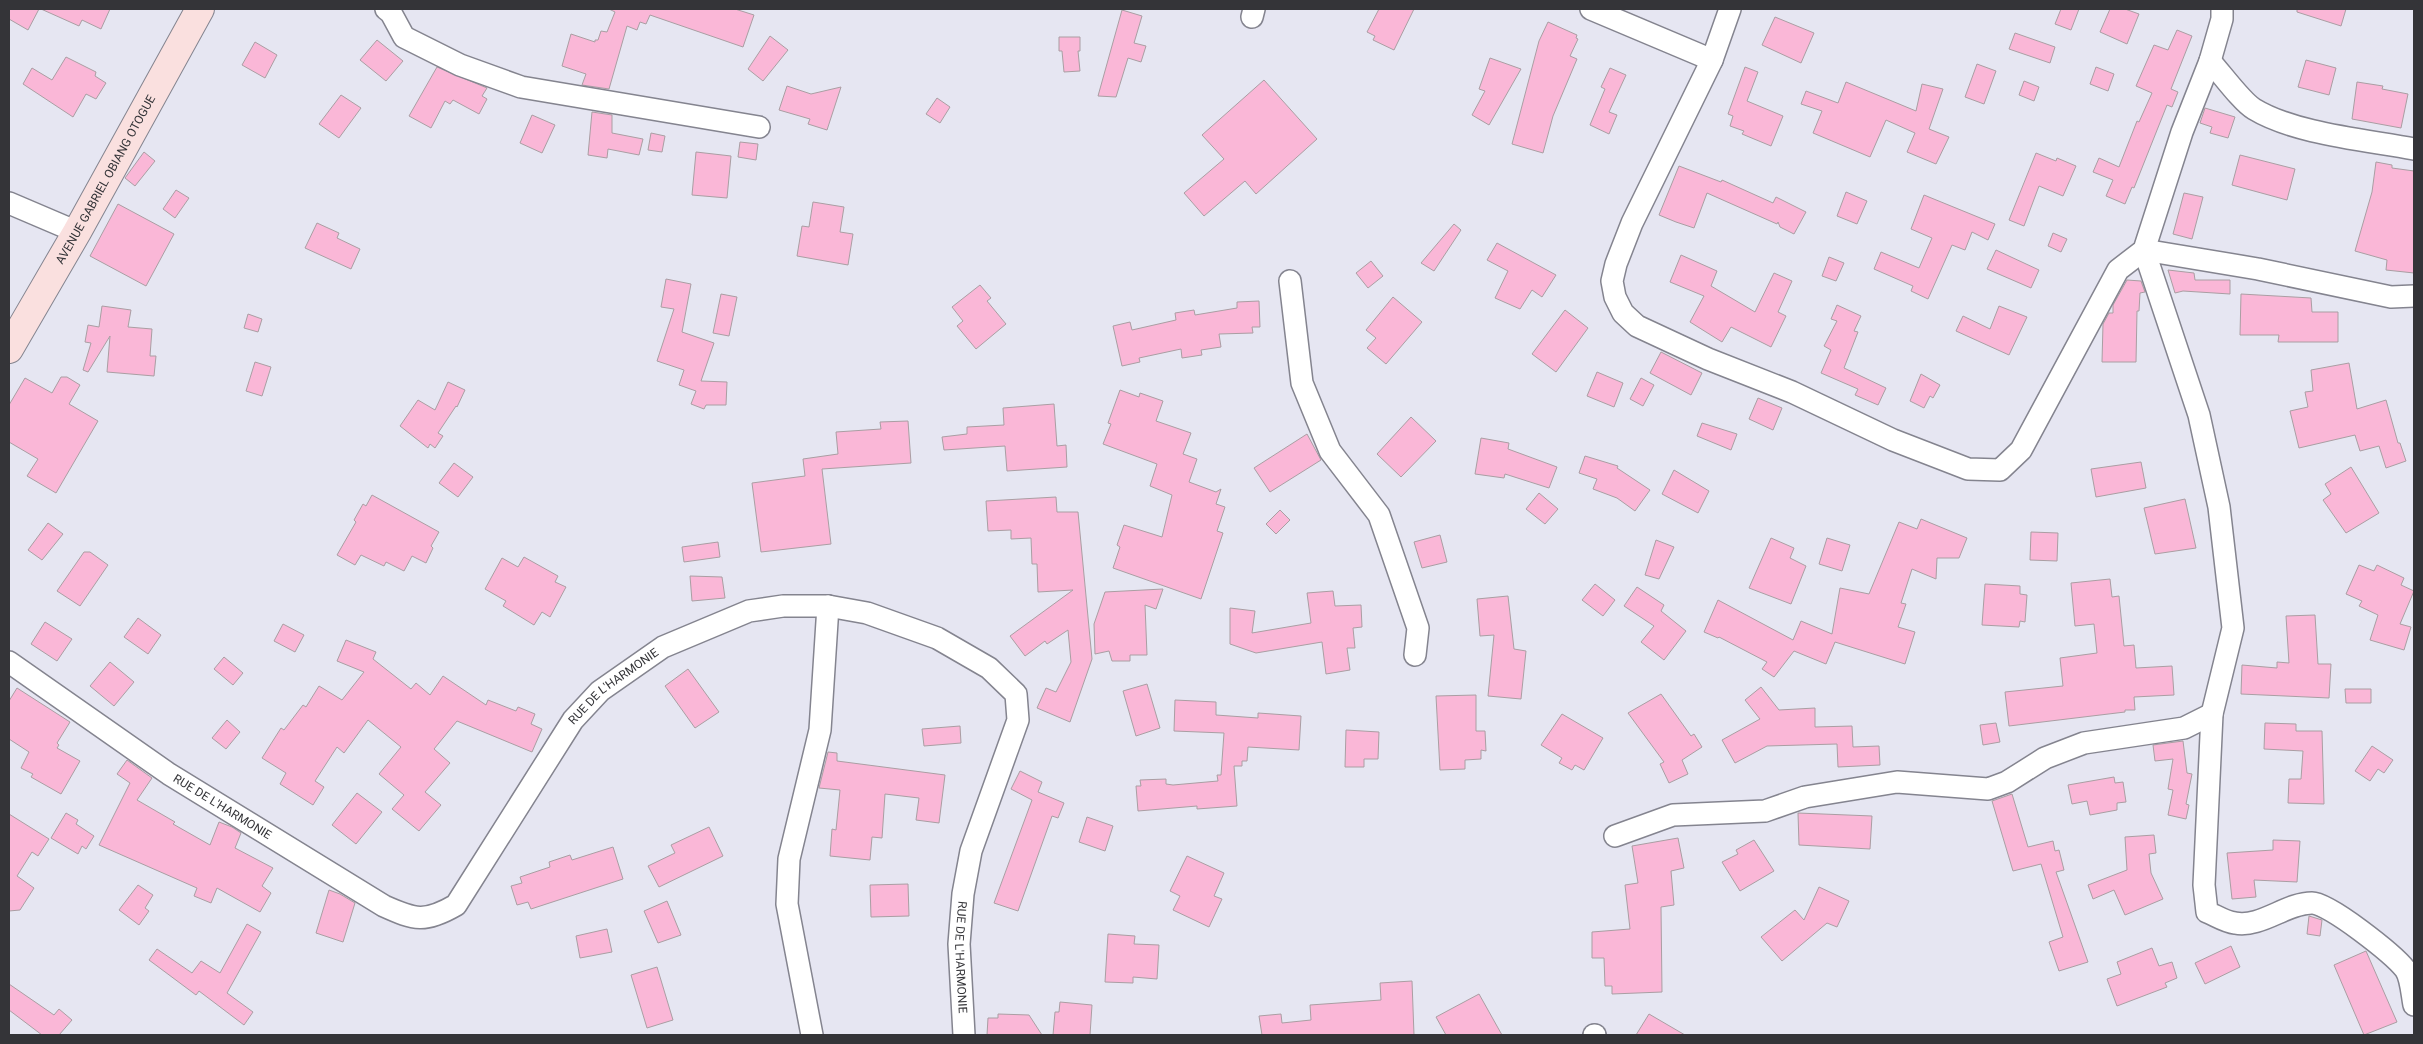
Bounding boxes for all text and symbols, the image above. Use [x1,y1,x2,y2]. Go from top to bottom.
street label: AVENUE GABRIEL OBIANG OTOGUE [53,92,158,267]
street label: RUE DE L'HARMONIE [566,645,661,727]
street label: RUE DE L'HARMONIE [171,771,274,842]
street label: RUE DE L'HARMONIE [952,901,970,1014]

